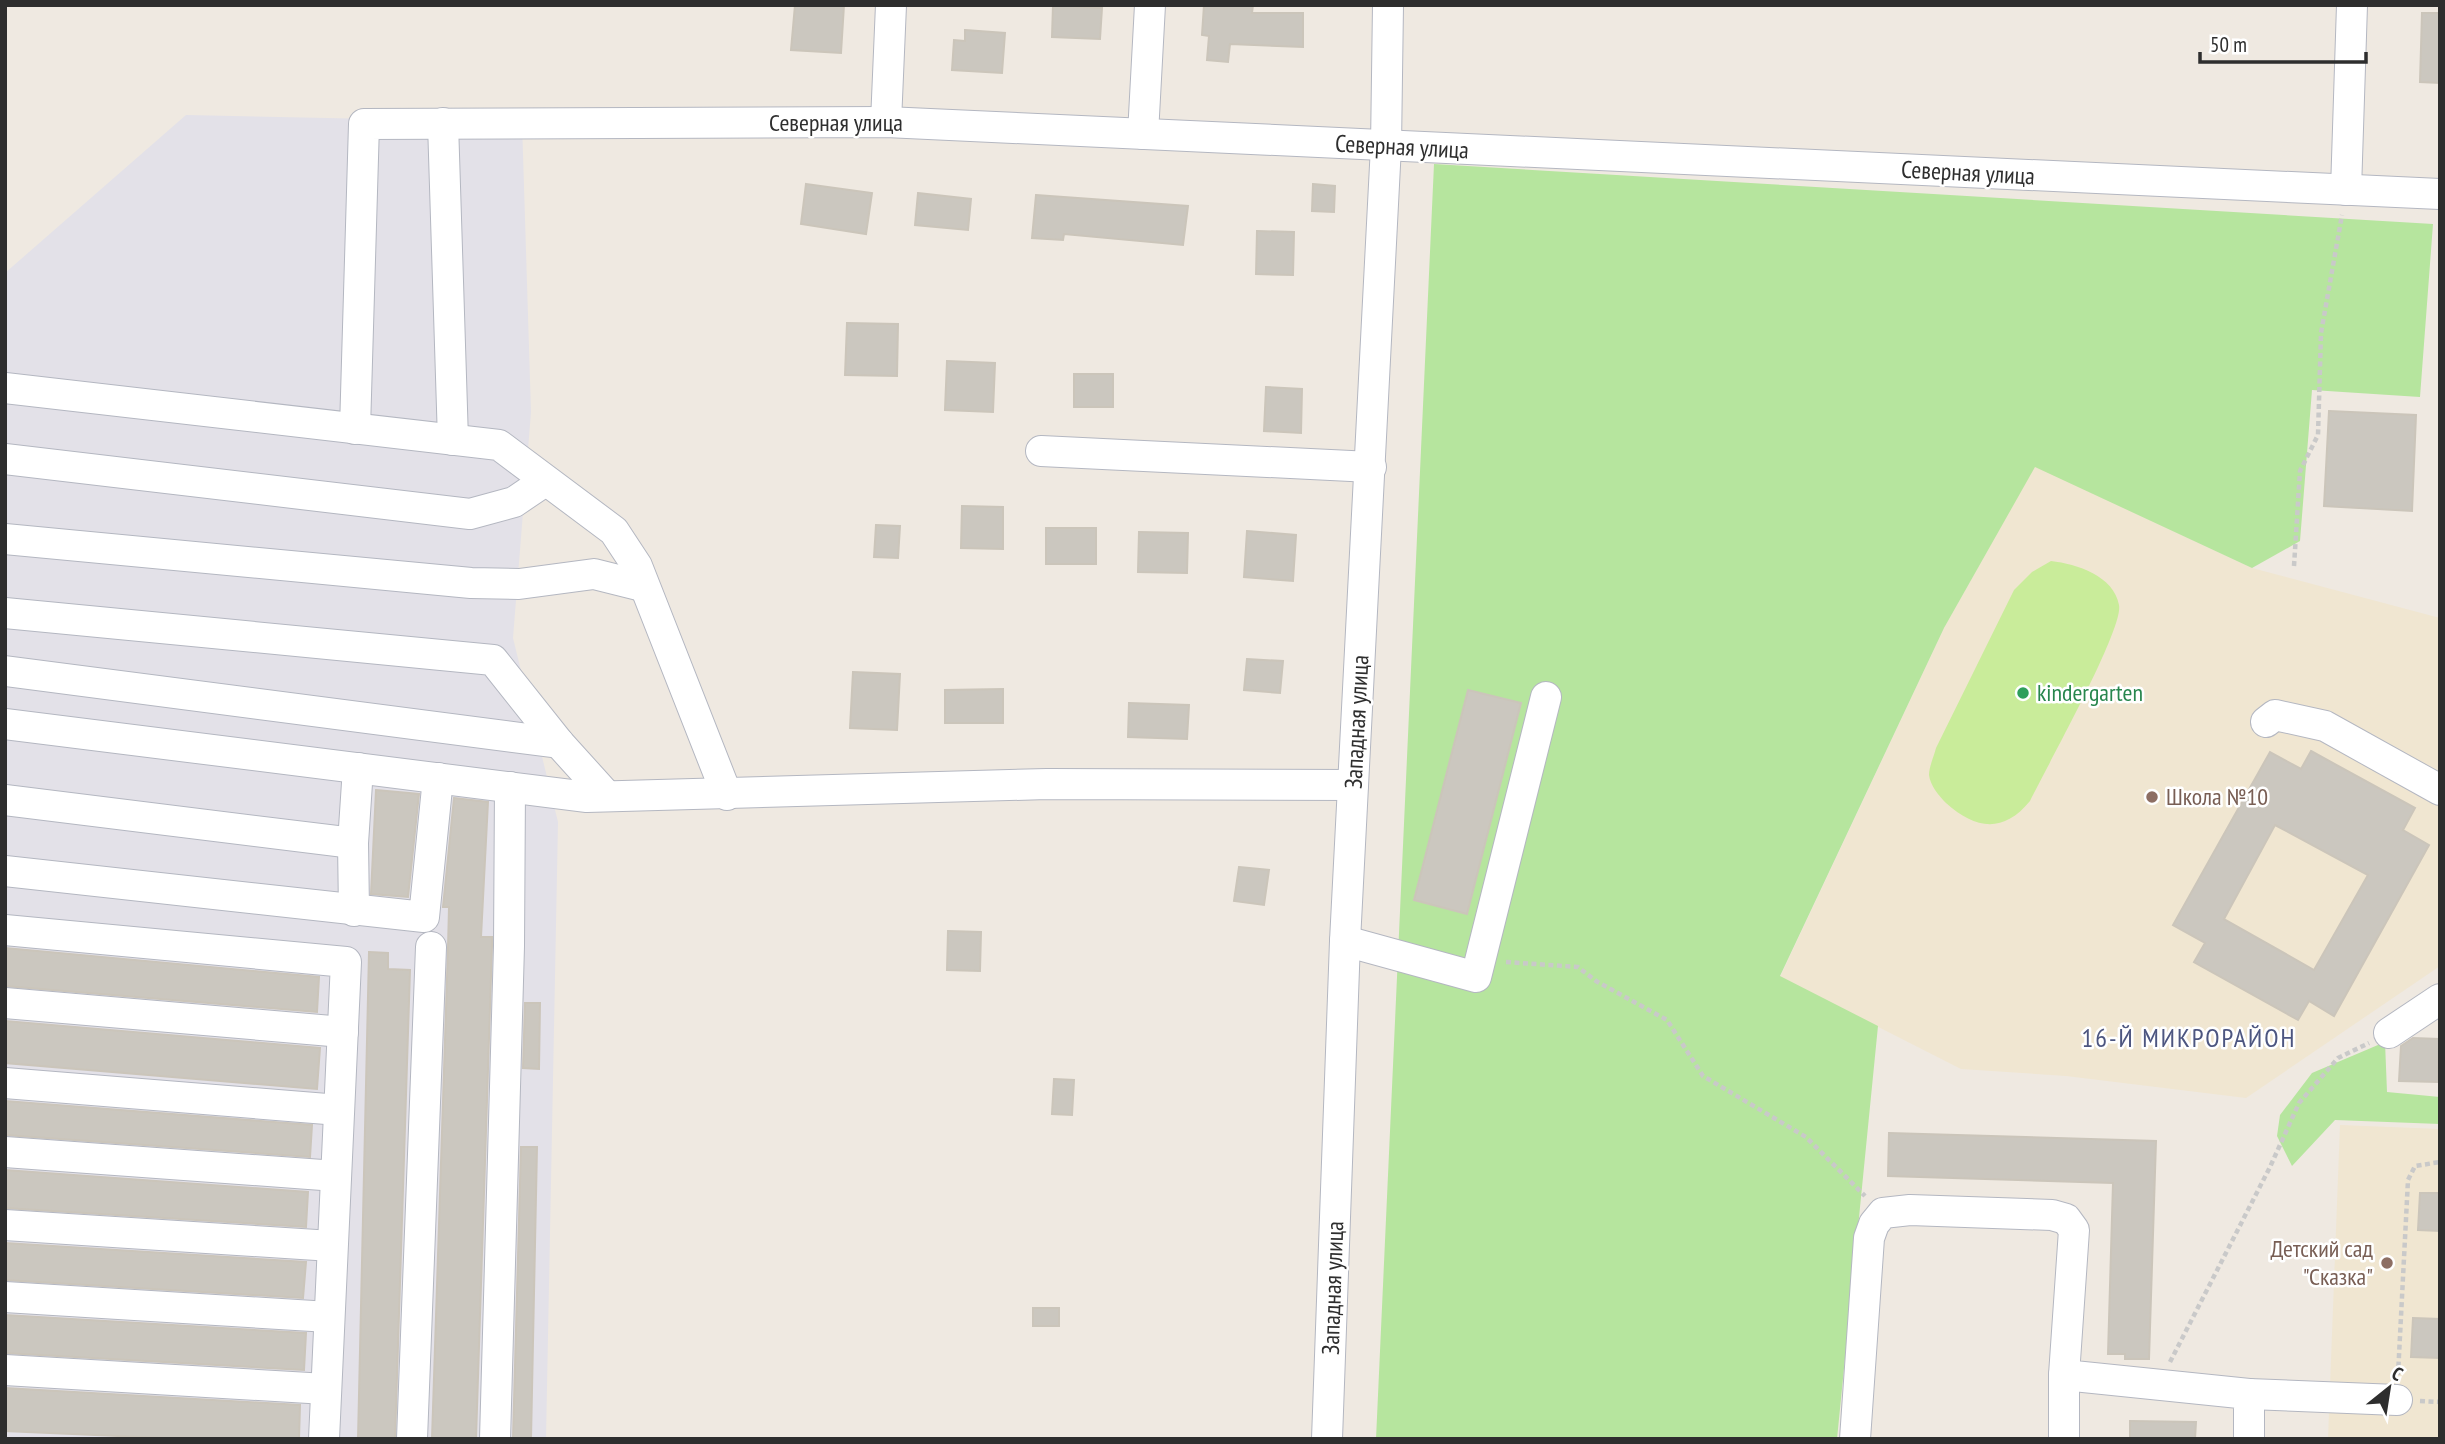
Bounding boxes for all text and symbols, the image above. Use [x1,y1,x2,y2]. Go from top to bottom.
scale bar [2200,21,2366,65]
text: 50 m [2210,31,2247,58]
street label: Северная улица [769,107,903,138]
street label: Северная улица [1334,128,1470,165]
street label: Северная улица [1900,154,2036,191]
street label: Западная улица [1338,654,1375,790]
place label: kindergarten [2037,677,2143,708]
marker: kindergarten [2015,685,2031,701]
place label: Школа №10 [2166,781,2268,812]
marker: Школа №10 [2144,789,2160,805]
district label: 16-Й МИКРОРАЙОН [2082,1021,2296,1054]
street label: Западная улица [1315,1220,1350,1355]
place label: Детский сад "Сказка" [2270,1233,2373,1292]
marker: Детский сад "Сказка" [2379,1255,2395,1271]
north arrow [2354,1353,2424,1423]
text: С [2388,1361,2408,1386]

